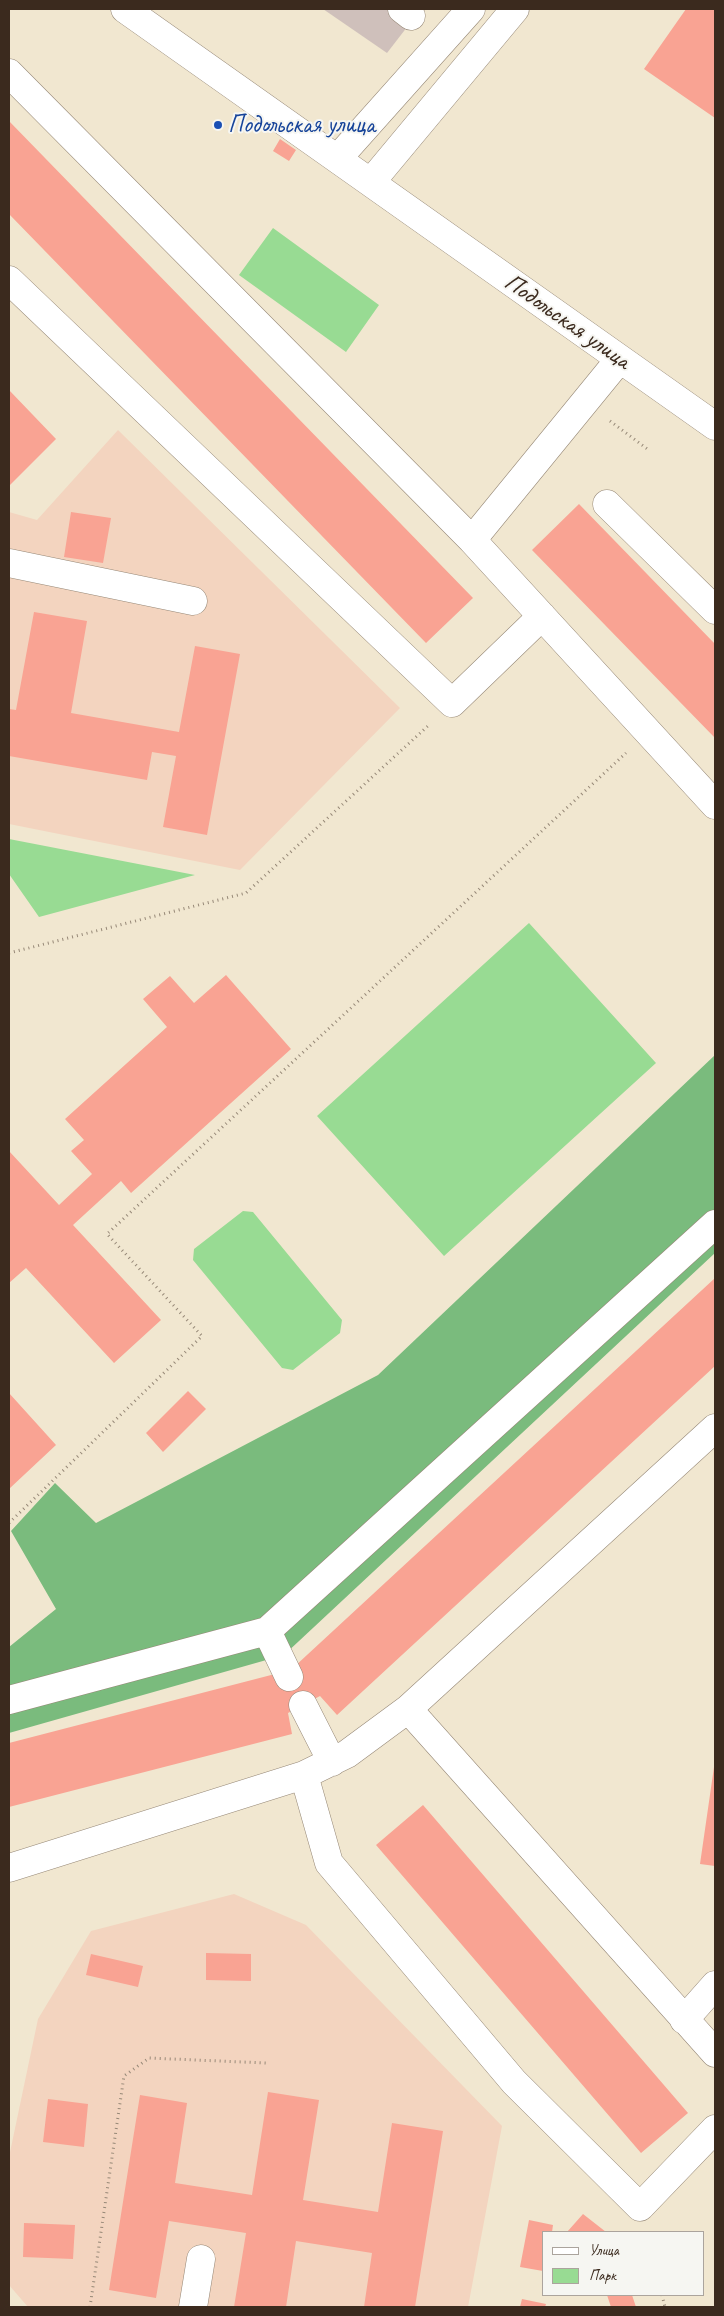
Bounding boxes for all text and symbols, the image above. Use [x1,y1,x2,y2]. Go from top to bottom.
place label: Подольская улица [228,110,375,140]
marker: Подольская улица [212,119,224,131]
street label: Подольская улица [498,268,636,376]
legend [542,2231,704,2296]
text: Улица [589,2241,619,2260]
text: Парк [589,2266,616,2285]

